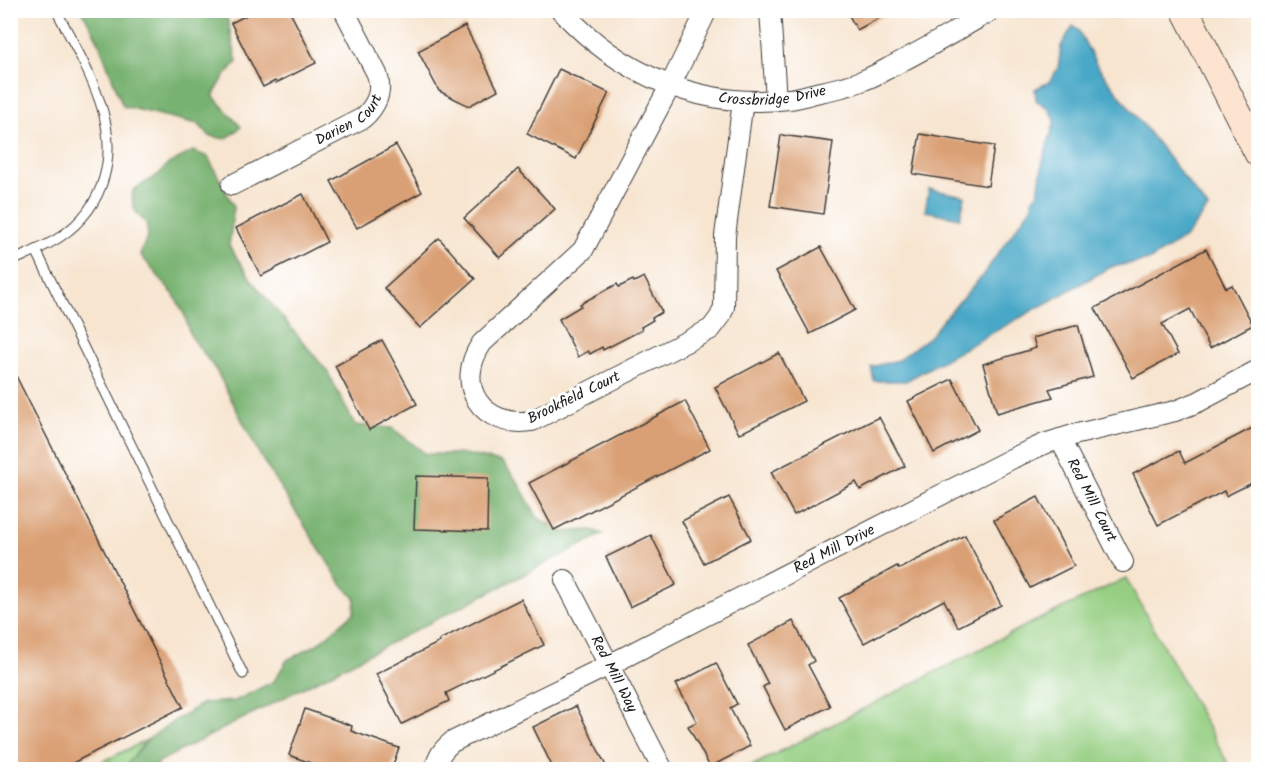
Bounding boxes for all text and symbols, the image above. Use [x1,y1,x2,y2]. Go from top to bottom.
street label: Crossbridge Drive [717,79,828,113]
street label: Darien Court [311,91,390,152]
street label: Brookfield Court [523,365,625,431]
street label: Red Mill Court [1060,454,1123,547]
street label: Red Mill Drive [789,518,880,581]
street label: Red Mill Way [584,632,644,718]

